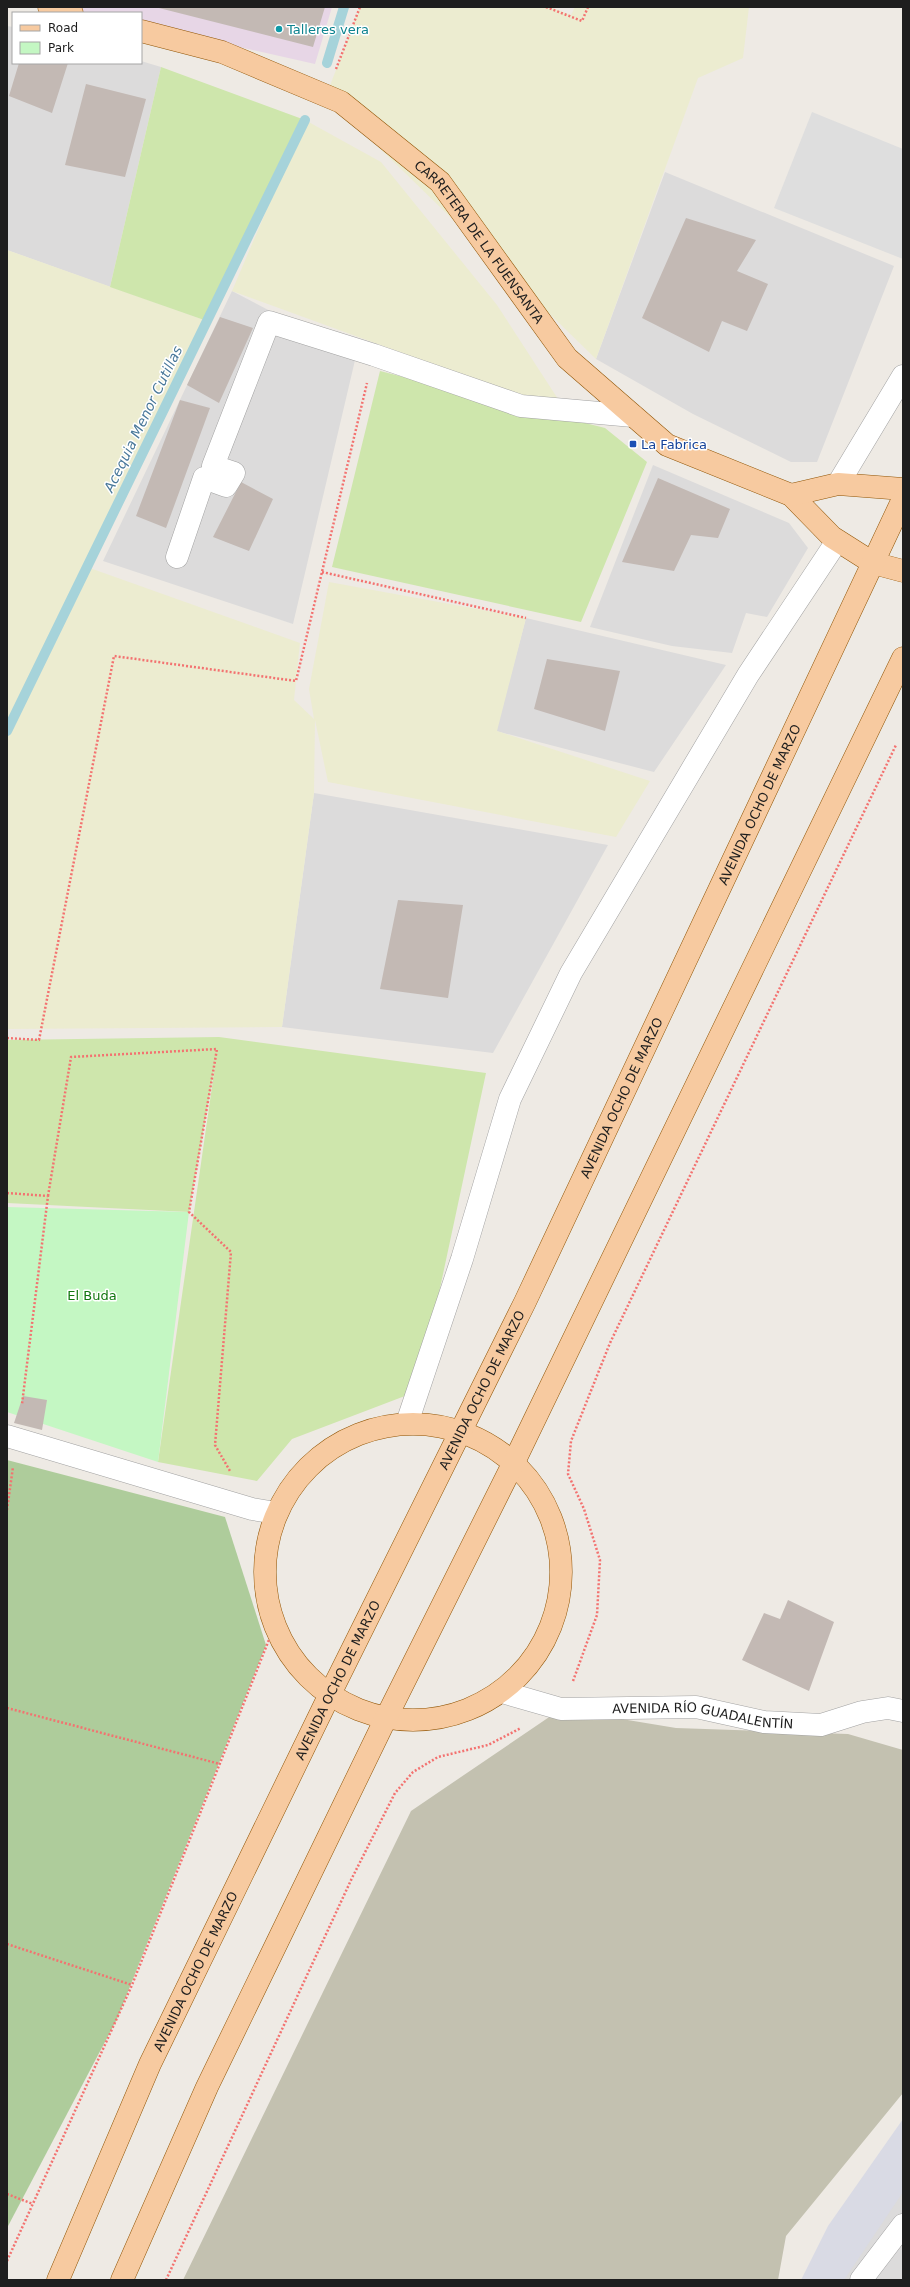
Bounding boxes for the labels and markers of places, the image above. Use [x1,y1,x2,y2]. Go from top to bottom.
place label: Talleres vera [286,22,369,37]
marker: Talleres vera [274,24,284,34]
place label: La Fabrica [641,437,707,452]
marker: La Fabrica [628,439,638,449]

